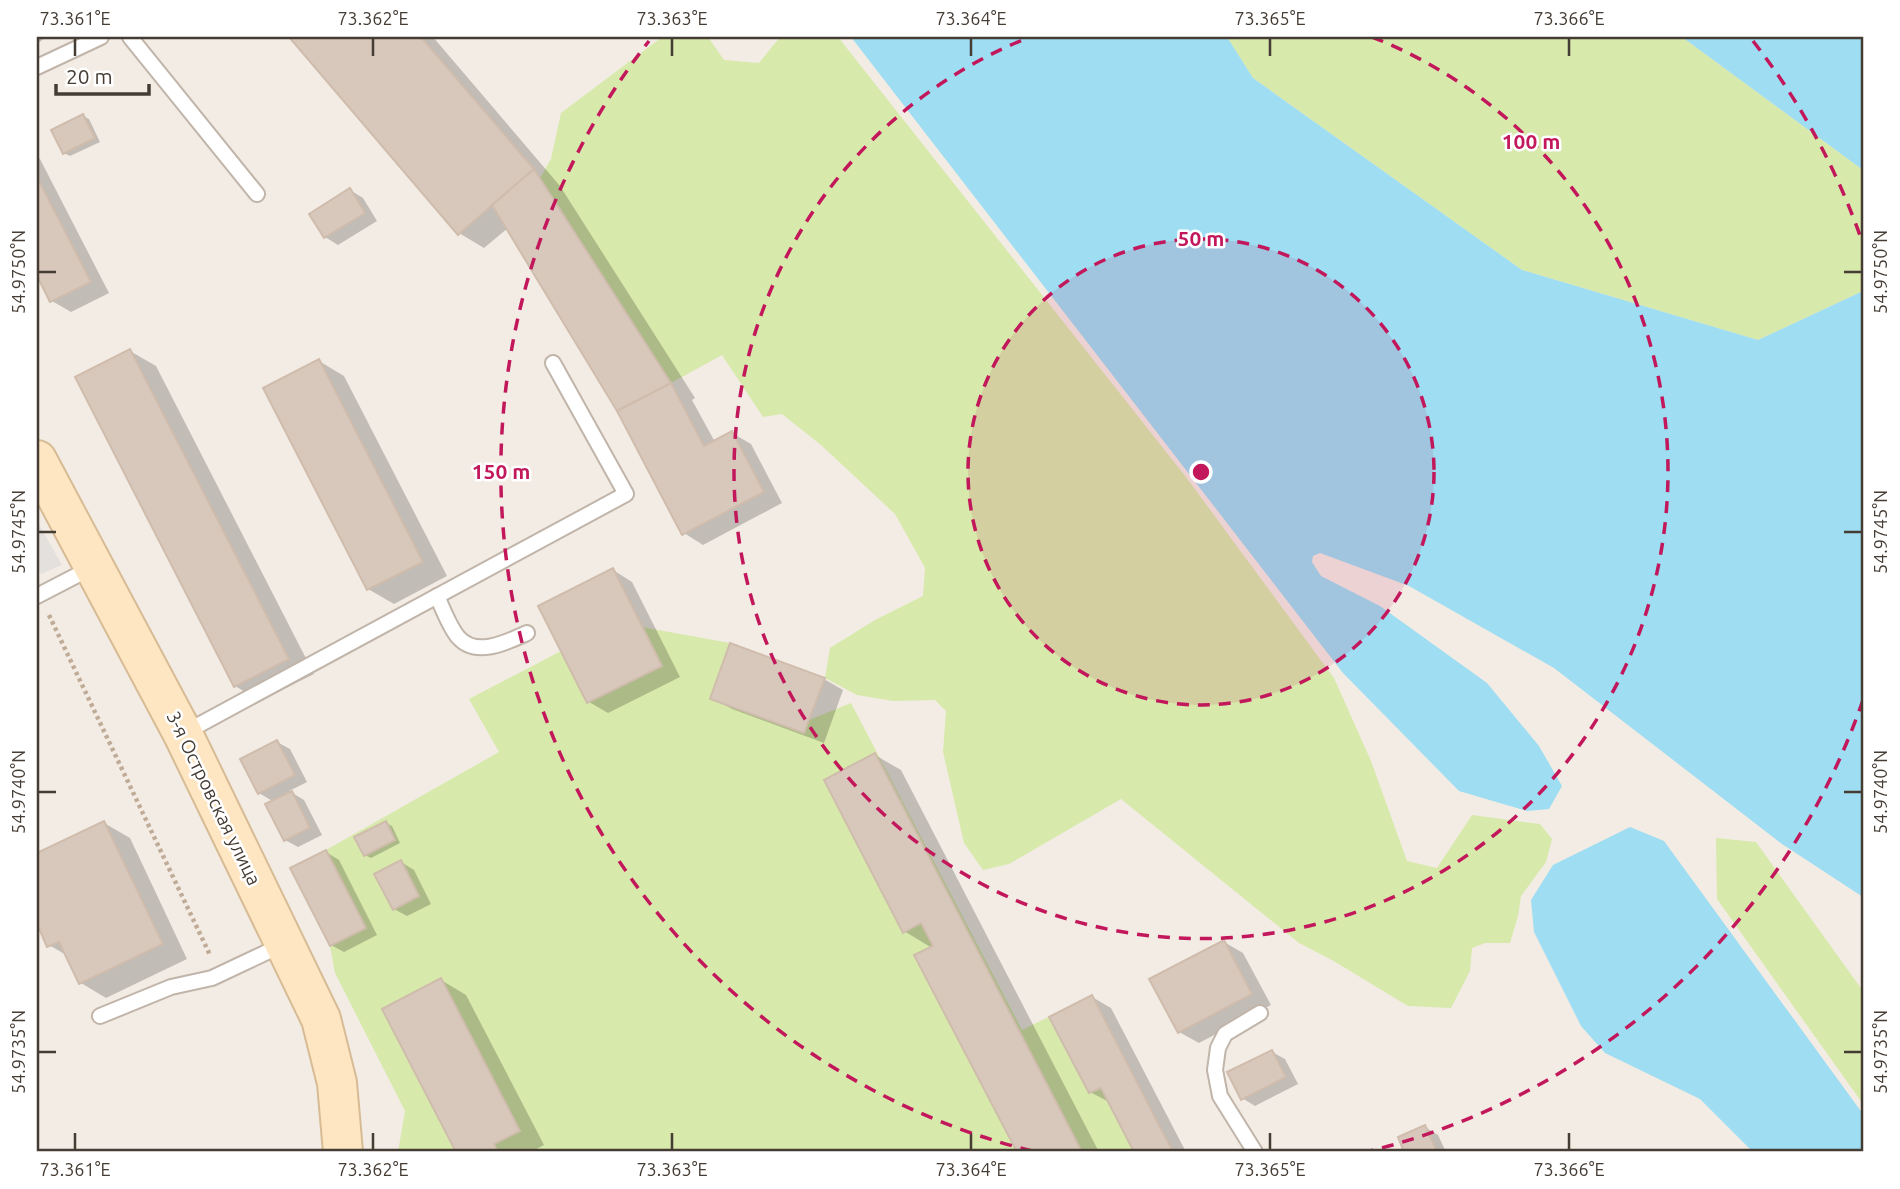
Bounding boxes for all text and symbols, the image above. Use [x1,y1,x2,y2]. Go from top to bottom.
text: 73.361°E [39,8,111,28]
text: 73.362°E [337,8,409,28]
text: 73.363°E [636,8,708,28]
text: 73.364°E [935,8,1007,28]
text: 73.365°E [1234,8,1306,28]
text: 73.366°E [1533,8,1605,28]
scale bar [56,52,149,96]
text: 20 m [66,64,113,88]
text: 100 m [1502,129,1560,153]
text: 50 m [1178,226,1224,250]
text: 54.9750°N [8,230,28,314]
text: 54.9750°N [1870,230,1890,314]
text: 150 m [472,459,530,483]
centre of rings [1189,460,1213,484]
text: 54.9745°N [8,490,28,574]
text: 54.9745°N [1870,490,1890,574]
street label: 3-я Островская улица [162,707,266,889]
text: 54.9740°N [8,750,28,834]
text: 54.9740°N [1870,750,1890,834]
text: 54.9735°N [8,1010,28,1094]
text: 54.9735°N [1870,1010,1890,1094]
text: 73.361°E [39,1159,111,1179]
text: 73.362°E [337,1159,409,1179]
text: 73.363°E [636,1159,708,1179]
text: 73.364°E [935,1159,1007,1179]
text: 73.365°E [1234,1159,1306,1179]
text: 73.366°E [1533,1159,1605,1179]

